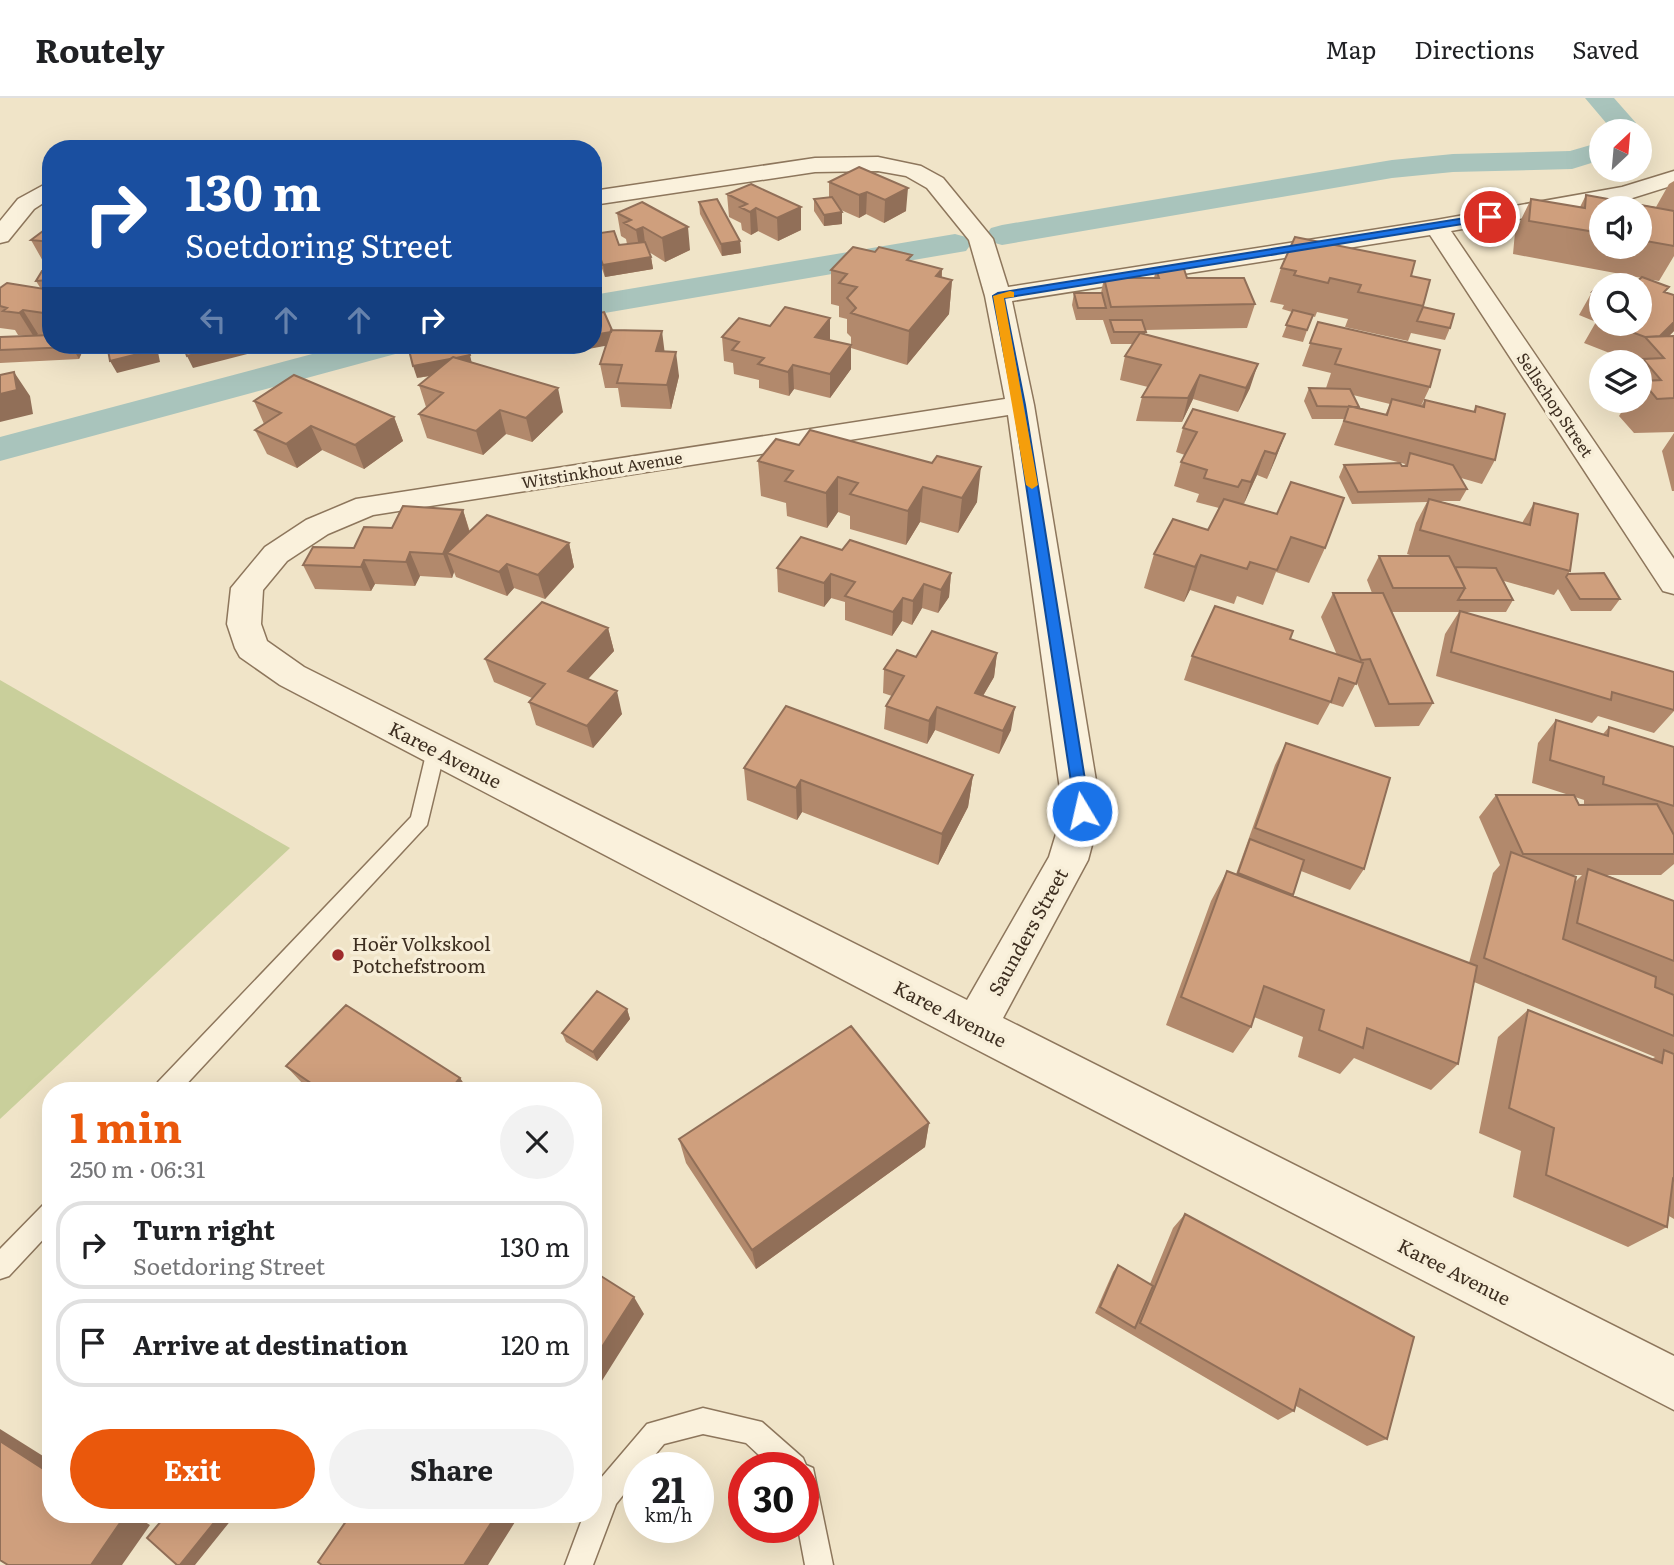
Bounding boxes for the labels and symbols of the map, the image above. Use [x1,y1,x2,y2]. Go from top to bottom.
north arrow [1589,119,1652,182]
pin [1460,187,1520,247]
street label: Sellschop Street [1512,347,1600,462]
street label: Witstinkhout Avenue [520,444,684,494]
street label: Karee Avenue [384,714,507,795]
position arrow [1045,774,1119,848]
street label: Saunders Street [980,862,1074,1001]
place label: Hoër Volkskool Potchefstroom [352,929,491,979]
marker: Hoër Volkskool Potchefstroom [330,947,346,963]
street label: Karee Avenue [889,973,1012,1054]
street label: Karee Avenue [1393,1231,1516,1312]
speed limit sign: 30 [728,1452,819,1543]

